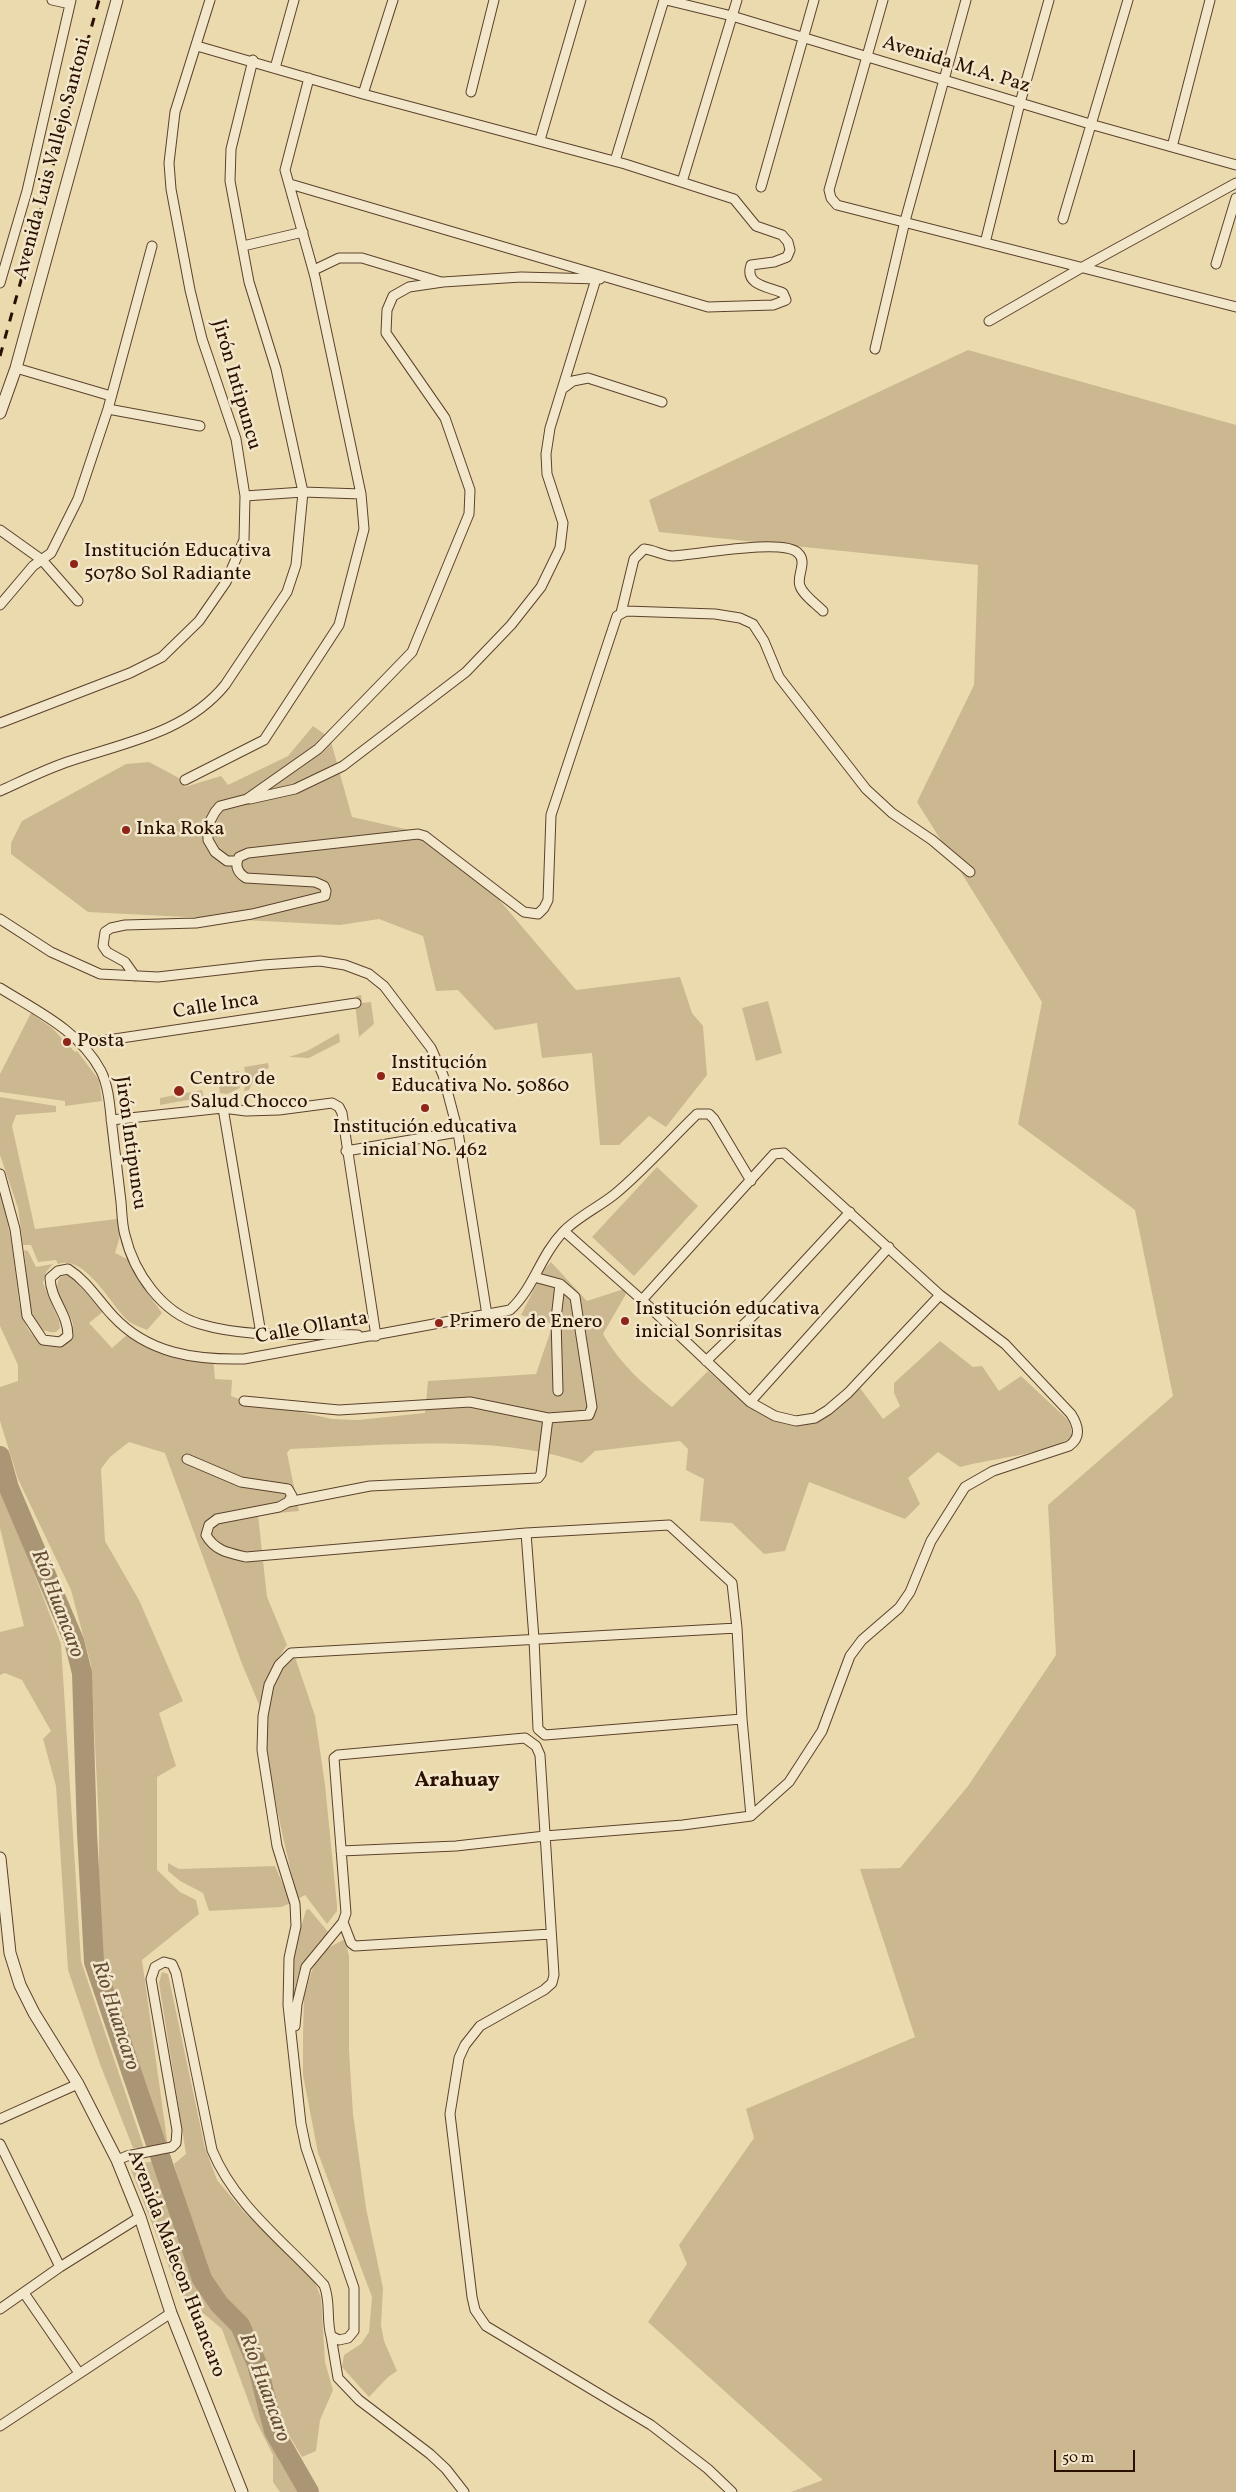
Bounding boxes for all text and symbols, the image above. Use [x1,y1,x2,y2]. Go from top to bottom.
street label: Avenida M.A. Paz [879,32,1033,100]
street label: Avenida Luis Vallejo Santoni [10,36,98,282]
street label: Jirón Intipuncu [205,317,265,453]
place label: Institución Educativa 50780 Sol Radiante [84,540,271,587]
marker: Institución Educativa 50780 Sol Radiante [68,558,80,570]
place label: Inka Roka [136,818,224,842]
marker: Inka Roka [120,824,132,836]
street label: Calle Inca [171,988,261,1026]
place label: Posta [77,1030,124,1054]
marker: Posta [61,1036,73,1048]
place label: Institución Educativa No. 50860 [391,1052,569,1099]
place label: Centro de Salud Chocco [190,1068,308,1115]
marker: Institución Educativa No. 50860 [375,1070,387,1082]
street label: Jirón Intipuncu [108,1075,150,1211]
marker: Centro de Salud Chocco [172,1084,186,1098]
marker: Institución educativa inicial No. 462 [419,1102,431,1114]
place label: Institución educativa inicial No. 462 [333,1116,517,1163]
place label: Institución educativa inicial Sonrisitas [635,1298,820,1345]
street label: Calle Ollanta [254,1307,370,1351]
place label: Primero de Enero [449,1311,602,1335]
marker: Institución educativa inicial Sonrisitas [619,1315,631,1327]
marker: Primero de Enero [433,1317,445,1329]
water label: Río Huancaro [24,1547,88,1661]
district label: Arahuay [414,1769,500,1795]
water label: Río Huancaro [84,1958,144,2074]
street label: Avenida Malecon Huancaro [120,2147,230,2381]
water label: Río Huancaro [232,2330,294,2446]
scale bar [1056,2440,1137,2472]
text: 50 m [1062,2448,1094,2469]

